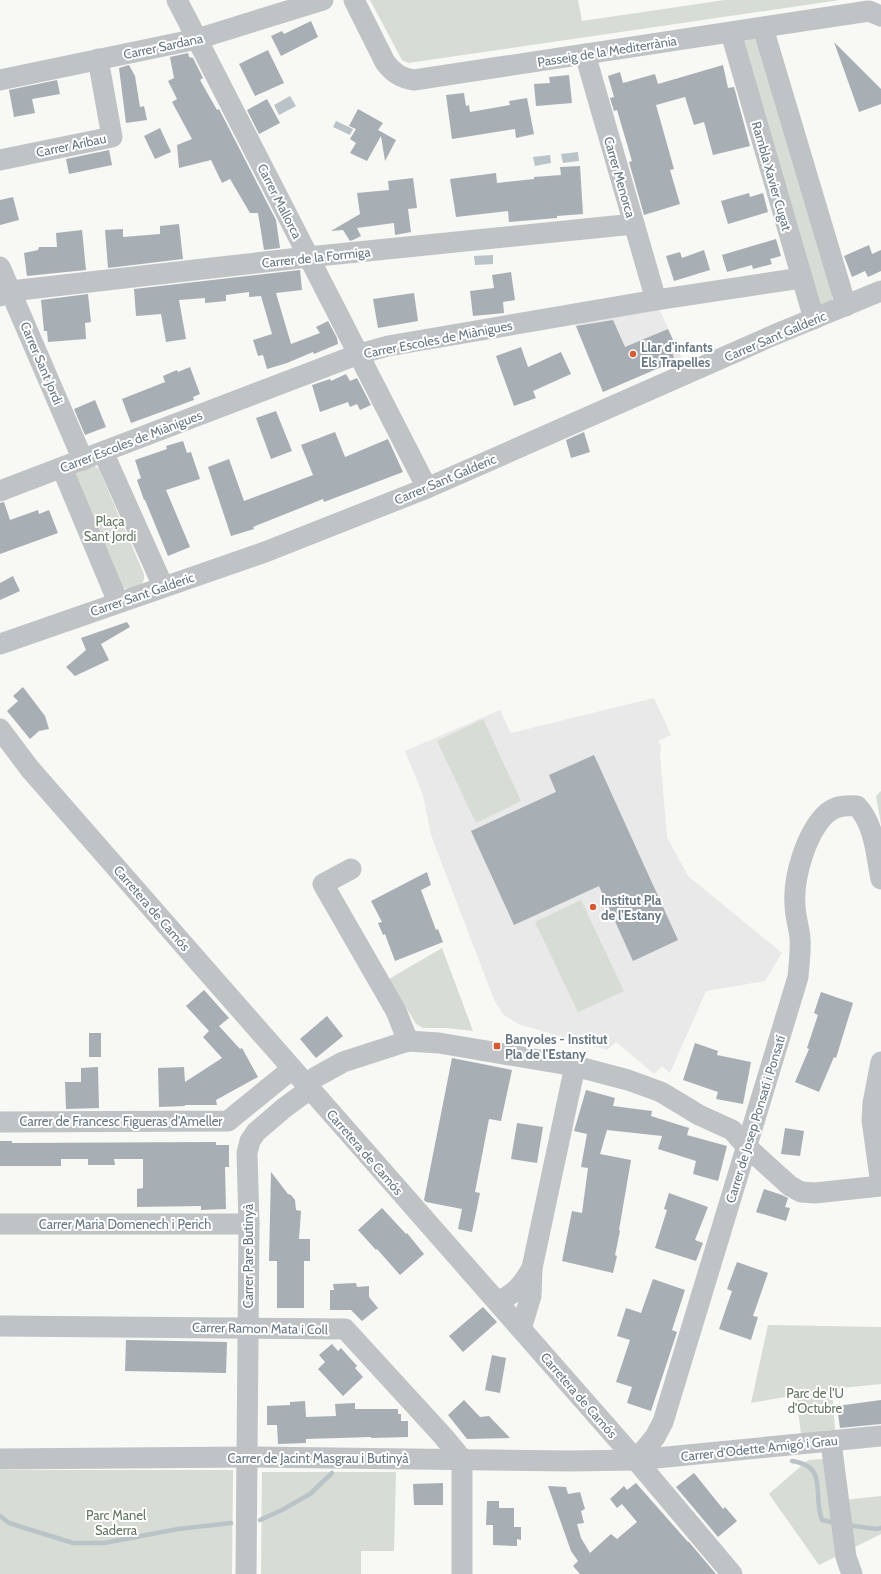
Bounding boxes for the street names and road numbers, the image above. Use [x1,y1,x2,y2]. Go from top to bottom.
street label: Carrer Sardana [122,30,205,62]
street label: Passeig de la Mediterrània [536,32,678,70]
street label: Rambla Xavier Cugat [749,119,795,233]
street label: Carrer Aribau [35,130,108,160]
street label: Carrer Menorca [601,135,639,220]
street label: Carrer Mallorca [254,161,306,242]
street label: Carrer de la Formiga [261,243,372,271]
street label: Carrer Sant Galderic [722,307,828,365]
street label: Carrer Escoles de Miànigues [362,317,514,361]
street label: Carrer Sant Jordi [17,319,67,407]
street label: Carrer Escoles de Miànigues [58,406,205,476]
street label: Carrer Sant Galderic [392,450,498,508]
street label: Carrer Sant Galderic [88,569,196,619]
street label: Carretera de Camós [110,862,194,954]
street label: Carrer de Josep Ponsatí i Ponsatí [722,1033,788,1205]
street label: Carretera de Camós [323,1106,407,1198]
street label: Carrer de Francesc Figueras d'Ameller [20,1113,223,1129]
street label: Carrer Pare Butinyà [240,1203,256,1308]
street label: Carrer Maria Domenech i Perich [39,1216,211,1232]
street label: Carrer Ramon Mata i Coll [192,1319,328,1337]
street label: Carretera de Camós [537,1349,621,1441]
street label: Carrer d'Odette Amigó i Grau [680,1432,838,1464]
street label: Carrer de Jacint Masgrau i Butinyà [227,1450,409,1466]

